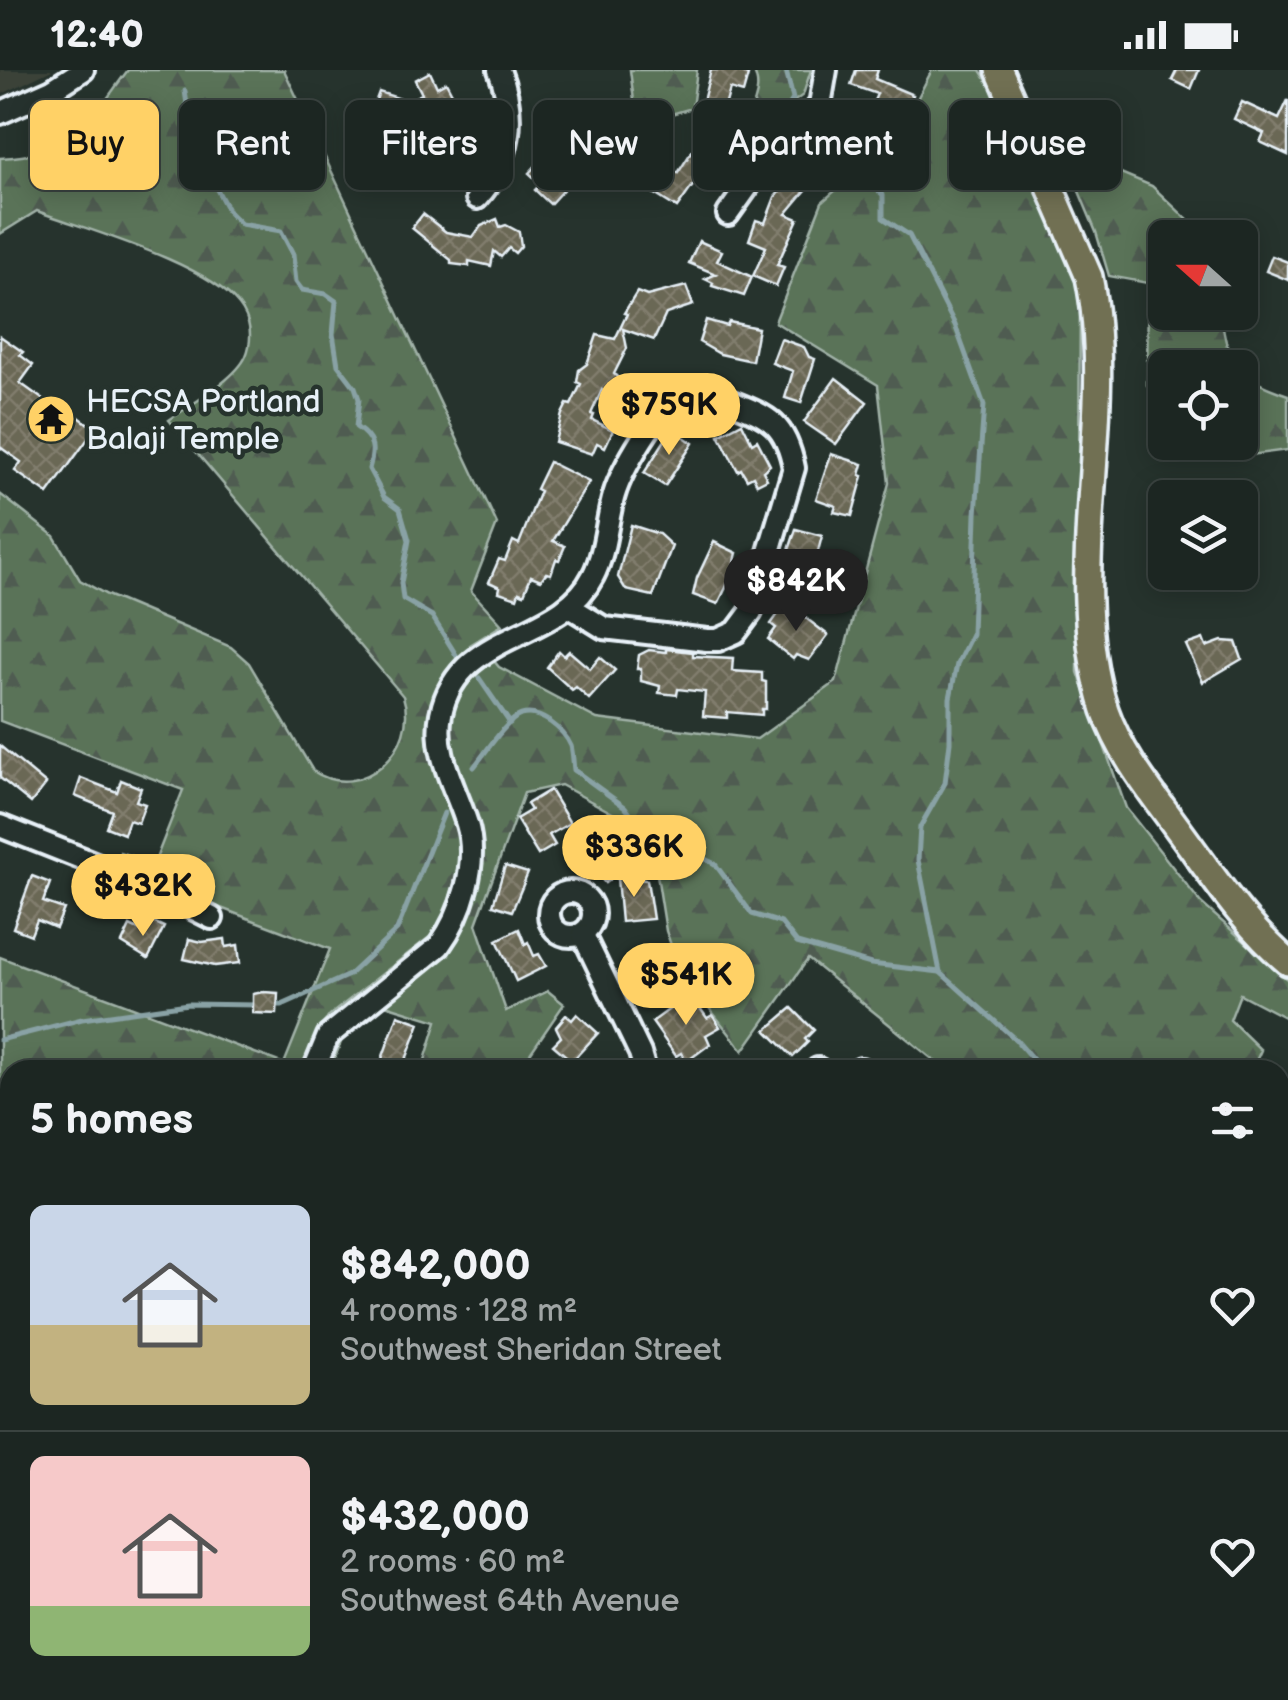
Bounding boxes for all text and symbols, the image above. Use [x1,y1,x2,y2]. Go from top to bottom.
text: 12:40 [50,13,144,58]
chip: Buy [30,100,159,190]
chip: Rent [179,100,325,190]
chip: Filters [345,100,513,190]
chip: New [533,100,673,190]
chip: Apartment [693,100,929,190]
chip: House [949,100,1121,190]
north arrow [1148,220,1258,330]
map controls [1148,220,1258,590]
button: locate [1148,350,1258,460]
pin: $759K [599,373,739,458]
place label: HECSA Portland Balaji Temple [86,383,321,459]
text: $759K [620,386,718,425]
temple icon: HECSA Portland Balaji Temple [25,393,77,445]
button: layers [1148,480,1258,590]
pin: $842K [726,549,866,634]
text: $842K [746,562,846,601]
pin: $336K [564,815,704,900]
text: $336K [584,828,684,867]
pin: $432K [73,854,213,939]
text: $432K [93,867,193,906]
pin: $541K [616,943,756,1028]
text: $541K [640,956,733,995]
icon: filters [1205,1093,1260,1148]
text: 5 homes [30,1095,193,1146]
text: $842,000 [340,1241,531,1292]
icon: home [110,1245,230,1365]
icon: heart [1205,1278,1260,1333]
text: 4 rooms · 128 m² [340,1292,577,1331]
text: Southwest Sheridan Street [340,1331,722,1370]
text: $432,000 [340,1492,530,1543]
icon: home [110,1496,230,1616]
icon: heart [1205,1529,1260,1584]
text: 2 rooms · 60 m² [340,1543,565,1582]
text: Southwest 64th Avenue [340,1582,679,1621]

